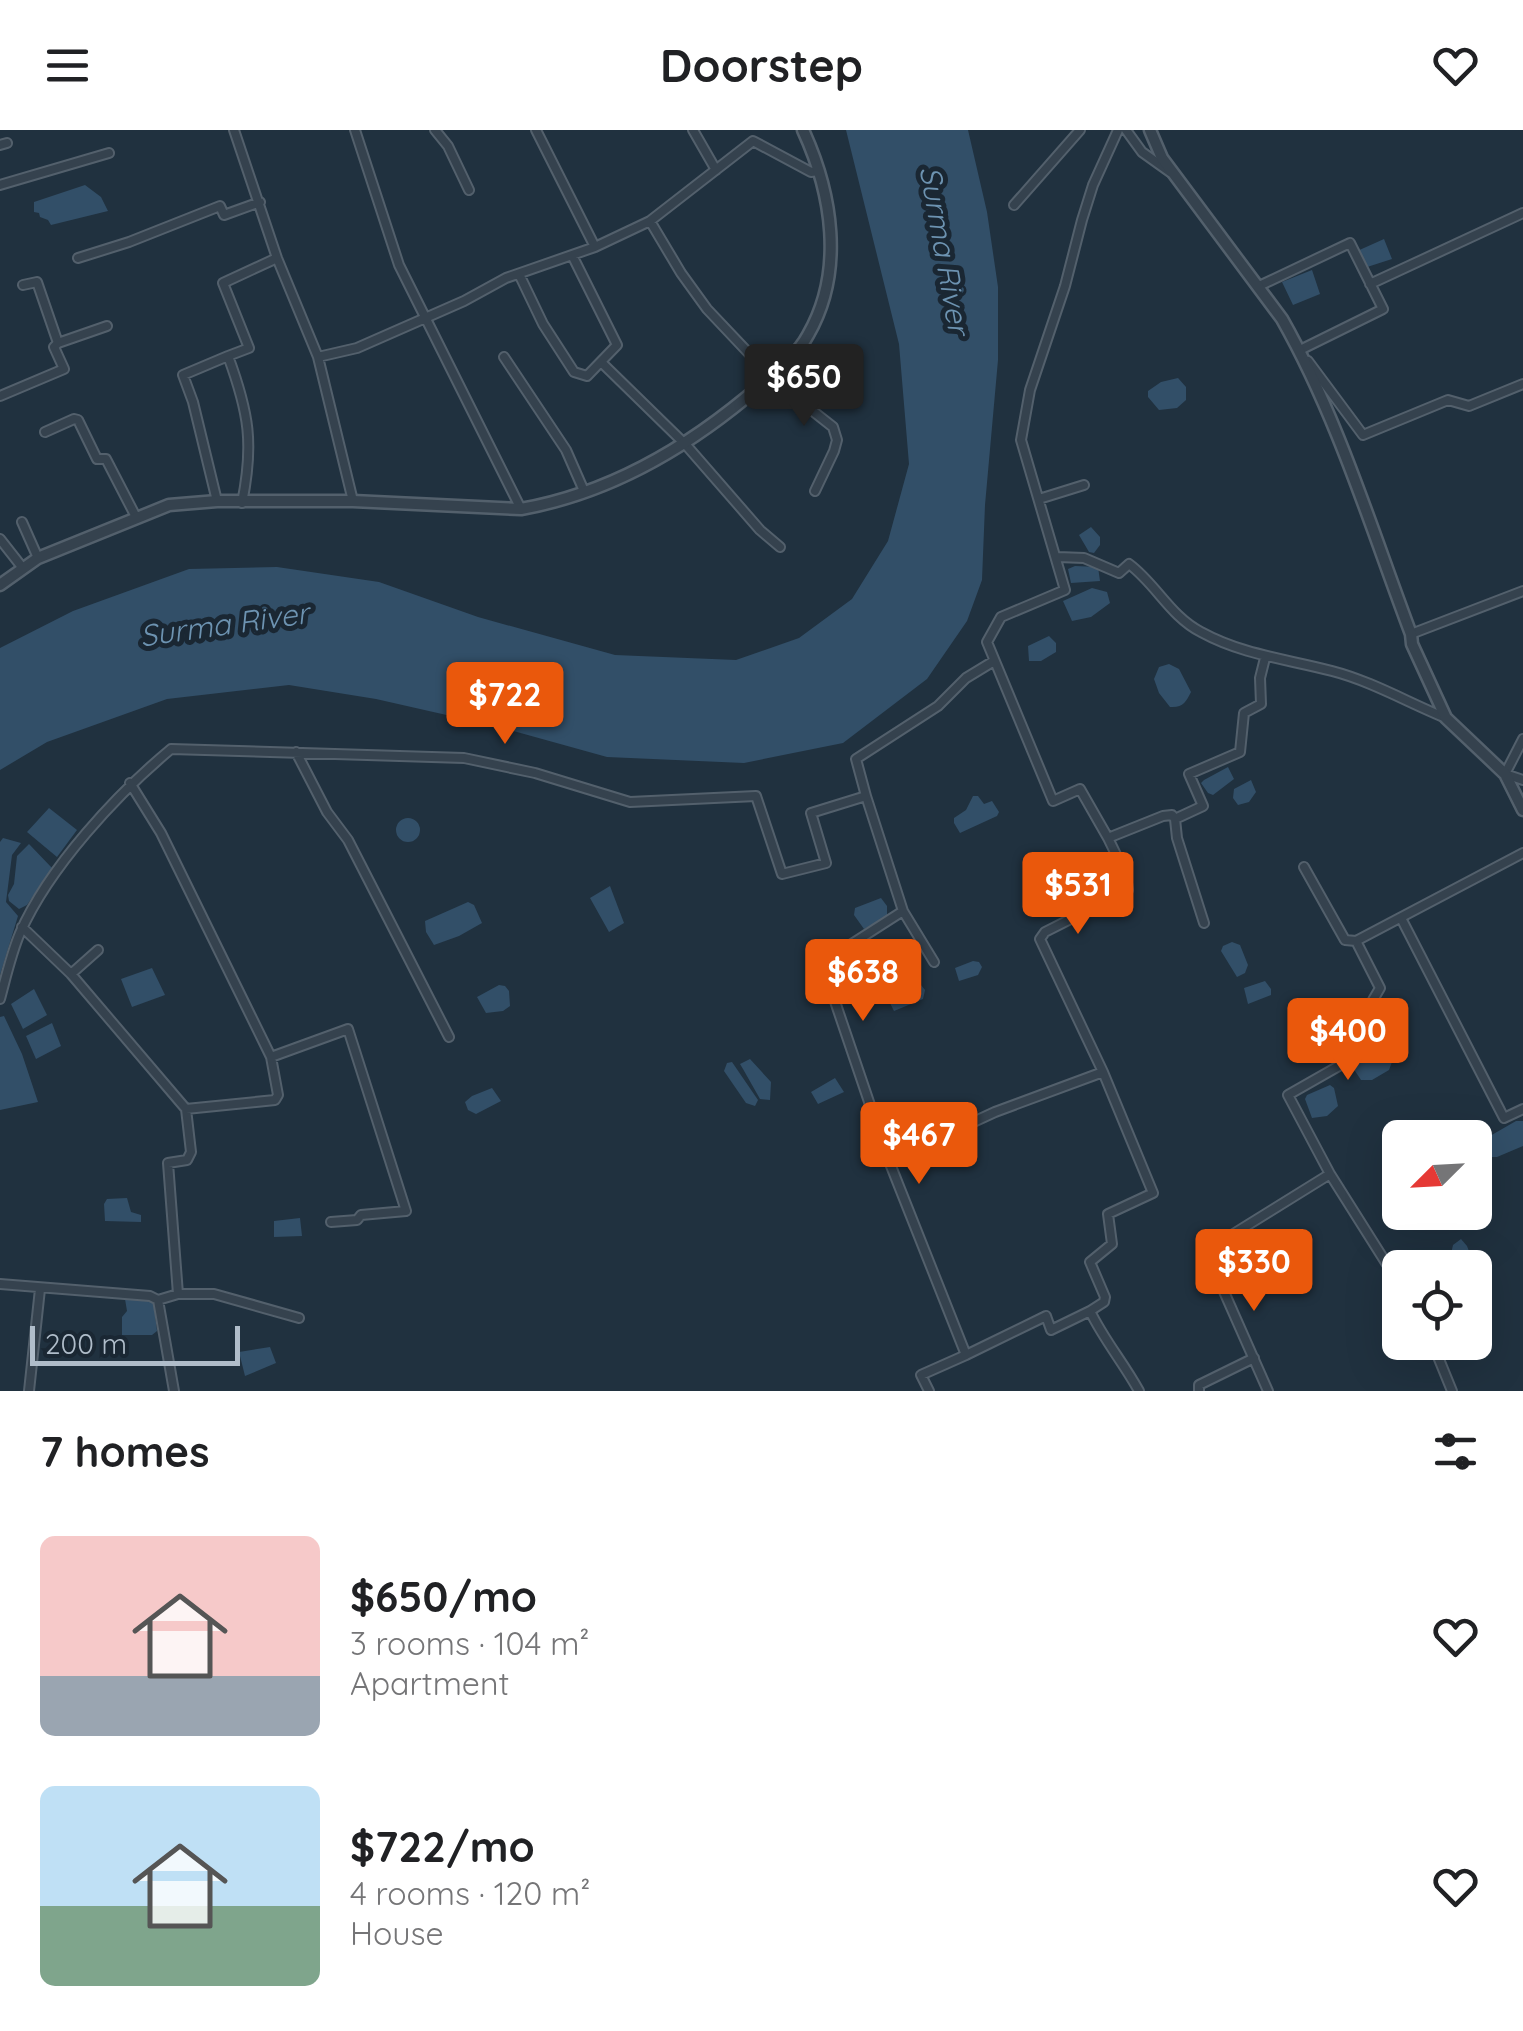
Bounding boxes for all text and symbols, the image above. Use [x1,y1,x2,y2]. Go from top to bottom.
text: Doorstep [660,37,863,93]
icon: menu [40,38,95,93]
icon: heart [1428,38,1483,93]
water label: Surma River [912,163,979,340]
pin: $650 [745,344,863,429]
text: $650 [767,356,841,396]
water label: Surma River [137,593,314,655]
pin: $722 [446,662,564,747]
text: $722 [468,674,542,714]
pin: $531 [1019,852,1137,937]
text: $531 [1044,864,1112,904]
pin: $638 [804,939,922,1024]
text: $638 [827,951,899,991]
pin: $400 [1289,998,1407,1083]
text: $400 [1309,1010,1387,1050]
pin: $467 [860,1102,978,1187]
text: $467 [882,1114,956,1154]
north arrow [1382,1120,1492,1230]
map controls [1382,1120,1492,1360]
pin: $330 [1195,1229,1313,1314]
text: $330 [1217,1241,1291,1281]
button: locate [1382,1250,1492,1360]
scale bar [30,1321,240,1366]
text: 200 m [45,1326,127,1361]
icon: filters [1428,1424,1483,1479]
text: 7 homes [40,1425,209,1478]
text: $650/mo [350,1570,537,1623]
icon: home [120,1576,240,1696]
icon: heart [1428,1609,1483,1664]
text: 3 rooms · 104 m² [350,1623,590,1663]
text: Apartment [350,1663,509,1703]
text: $722/mo [350,1820,535,1873]
icon: home [120,1826,240,1946]
icon: heart [1428,1859,1483,1914]
text: 4 rooms · 120 m² [350,1873,590,1913]
text: House [350,1913,444,1953]

